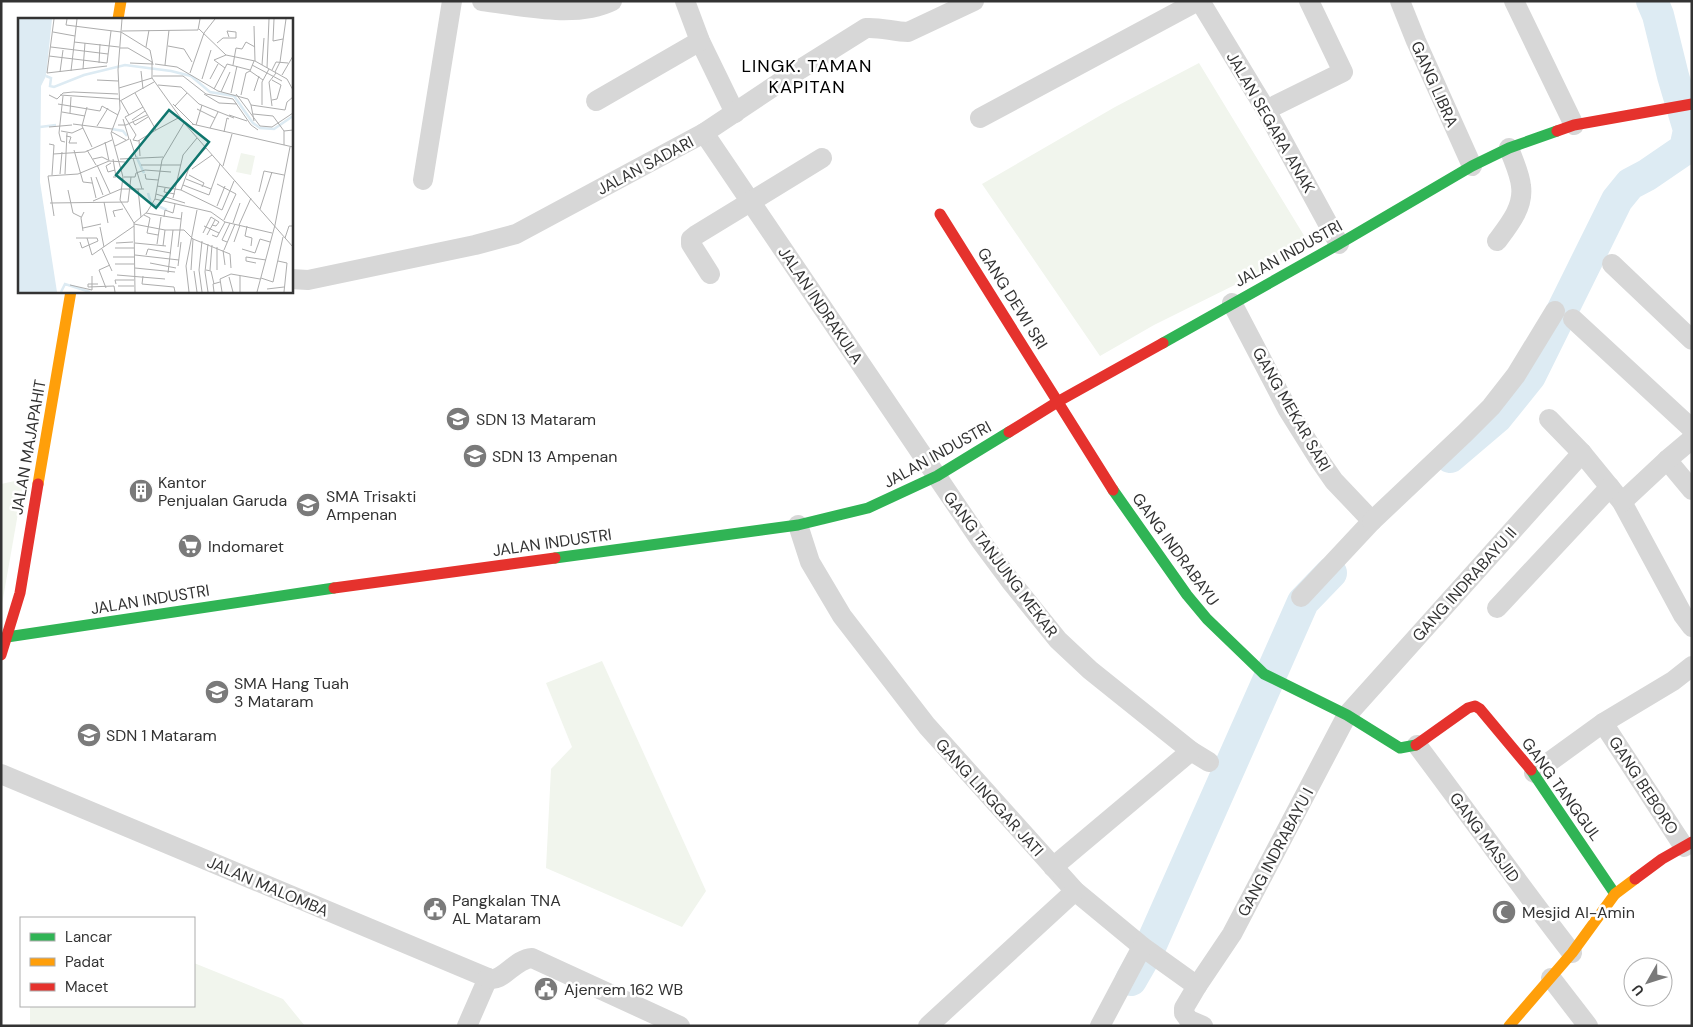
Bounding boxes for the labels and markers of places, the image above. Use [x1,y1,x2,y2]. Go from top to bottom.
school or university icon: SDN 13 Mataram [445,406,471,432]
place label: SDN 13 Mataram [476,409,596,430]
school or university icon: SDN 13 Ampenan [462,443,488,469]
place label: SDN 13 Ampenan [492,446,617,467]
place label: Kantor Penjualan Garuda [158,472,287,511]
building icon: Kantor Penjualan Garuda [128,478,154,504]
place label: SMA Trisakti Ampenan [326,486,416,525]
school or university icon: SMA Trisakti Ampenan [295,492,321,518]
supermarket icon: Indomaret [177,533,203,559]
place label: Indomaret [208,536,284,557]
place label: SMA Hang Tuah 3 Mataram [234,673,349,712]
school or university icon: SMA Hang Tuah 3 Mataram [204,679,230,705]
school or university icon: SDN 1 Mataram [76,722,102,748]
place label: SDN 1 Mataram [106,725,217,746]
place label: Pangkalan TNA AL Mataram [452,890,561,929]
public building icon: Pangkalan TNA AL Mataram [422,896,448,922]
mosque icon: Mesjid Al-Amin [1491,899,1517,925]
place label: Mesjid Al-Amin [1522,902,1635,923]
public building icon: Ajenrem 162 WB [533,976,559,1002]
place label: Ajenrem 162 WB [564,979,683,1000]

